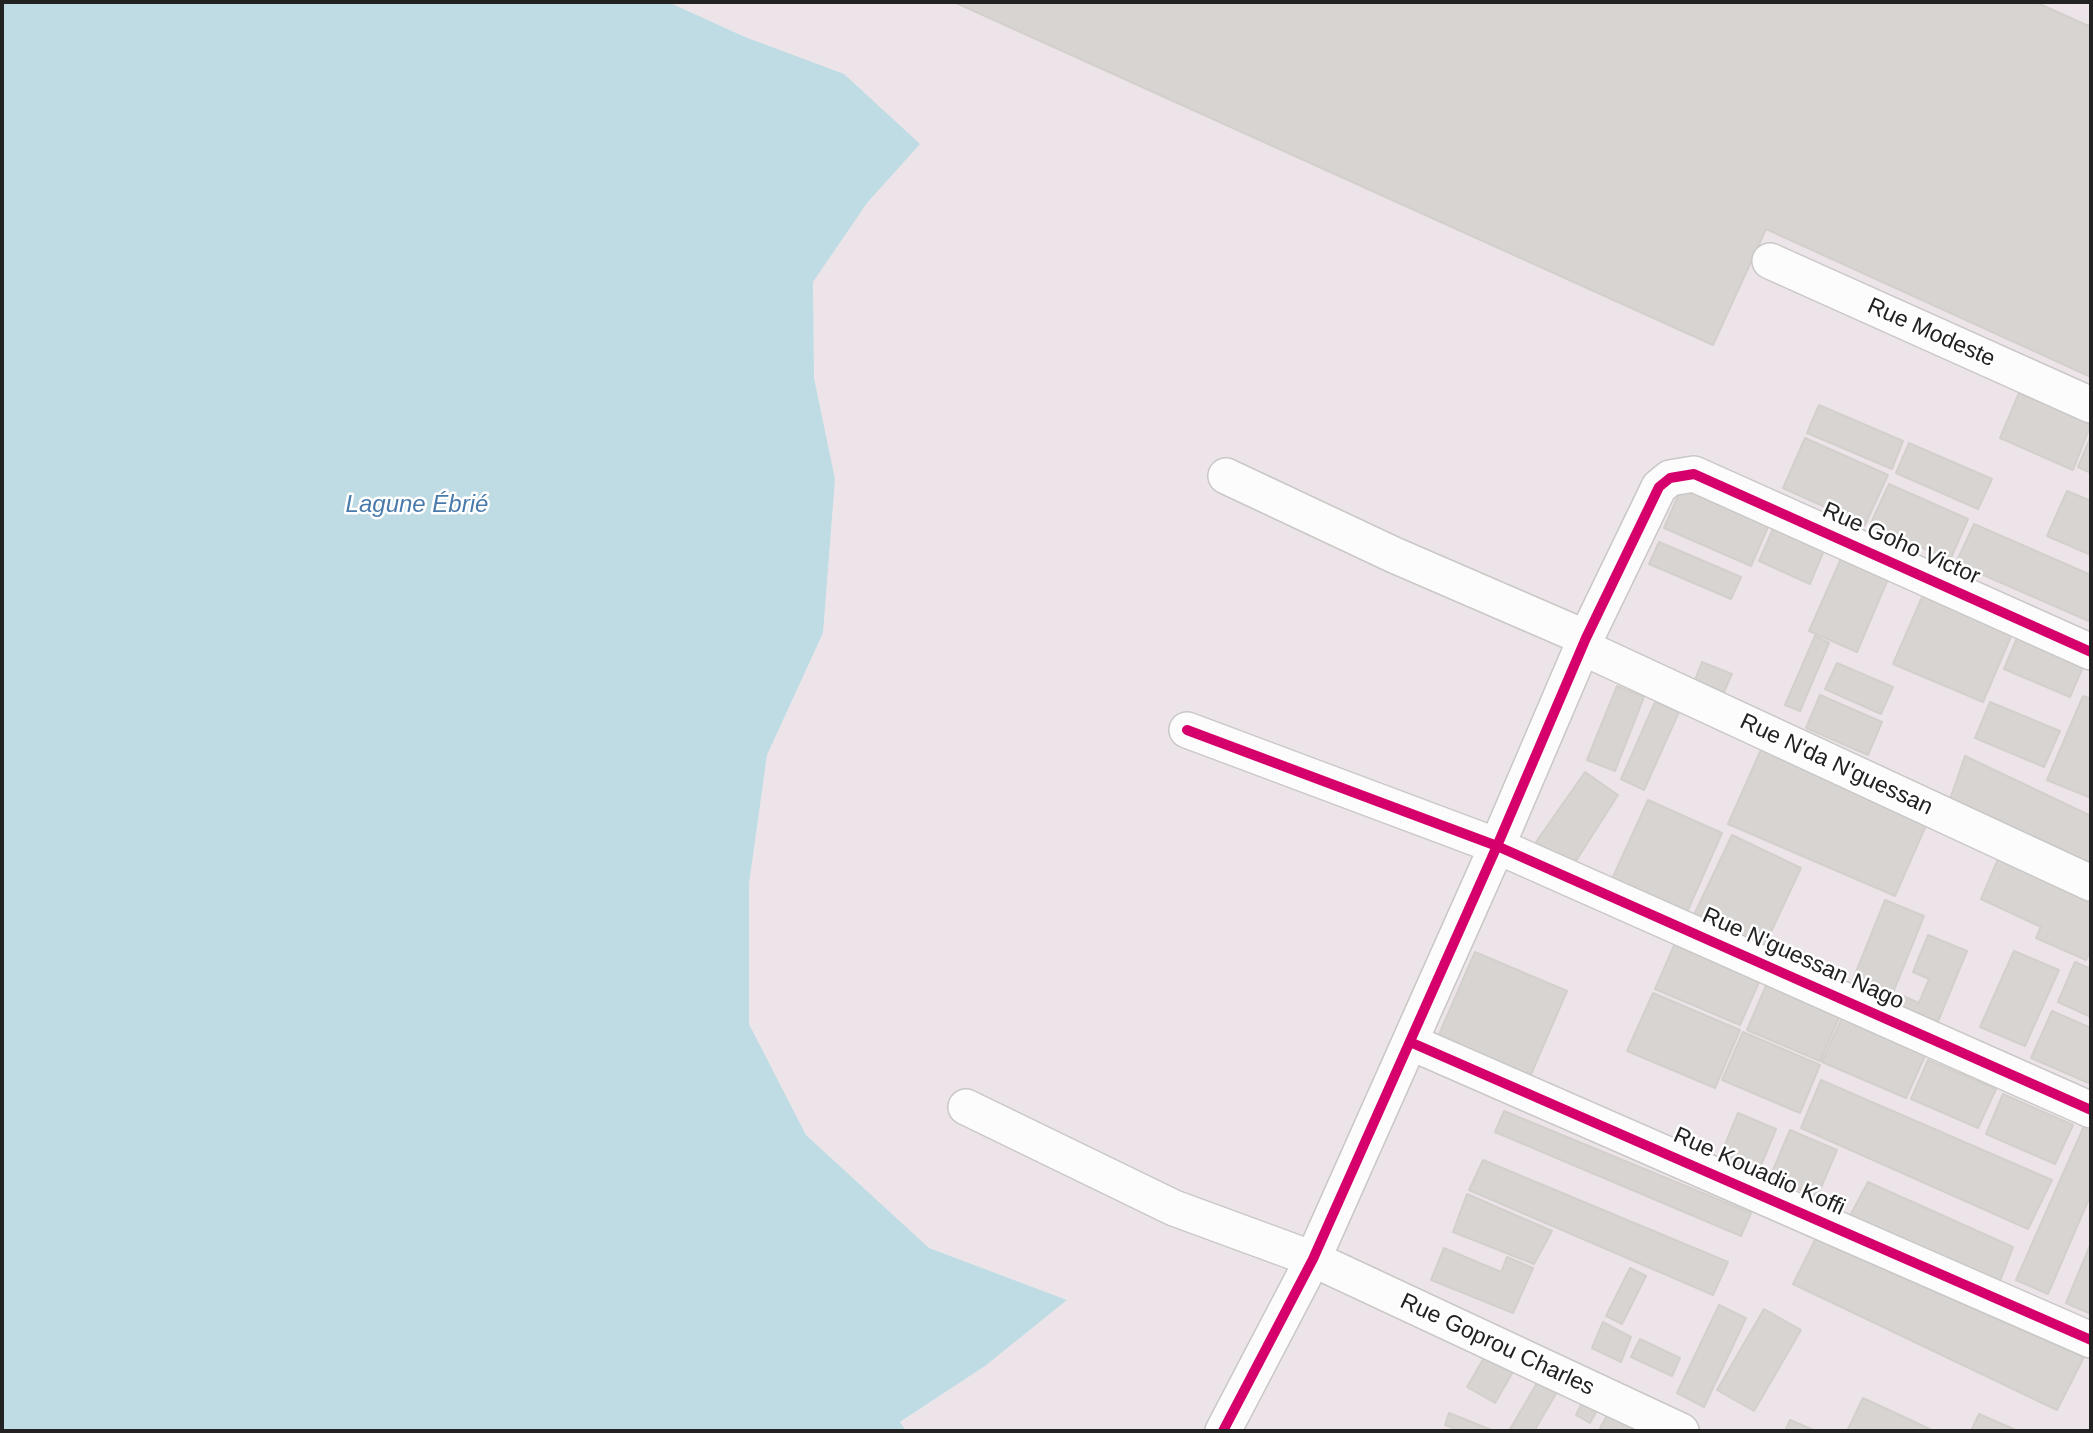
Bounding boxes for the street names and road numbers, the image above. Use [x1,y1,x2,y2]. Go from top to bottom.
street label: Rue Modeste [1863,293,1999,373]
street label: Rue Goho Victor [1818,497,1984,591]
street label: Rue N'da N'guessan [1735,708,1937,822]
street label: Rue N'guessan Nago [1698,902,1908,1016]
street label: Rue Kouadio Koffi [1669,1122,1849,1222]
street label: Rue Goprou Charles [1396,1288,1598,1402]

